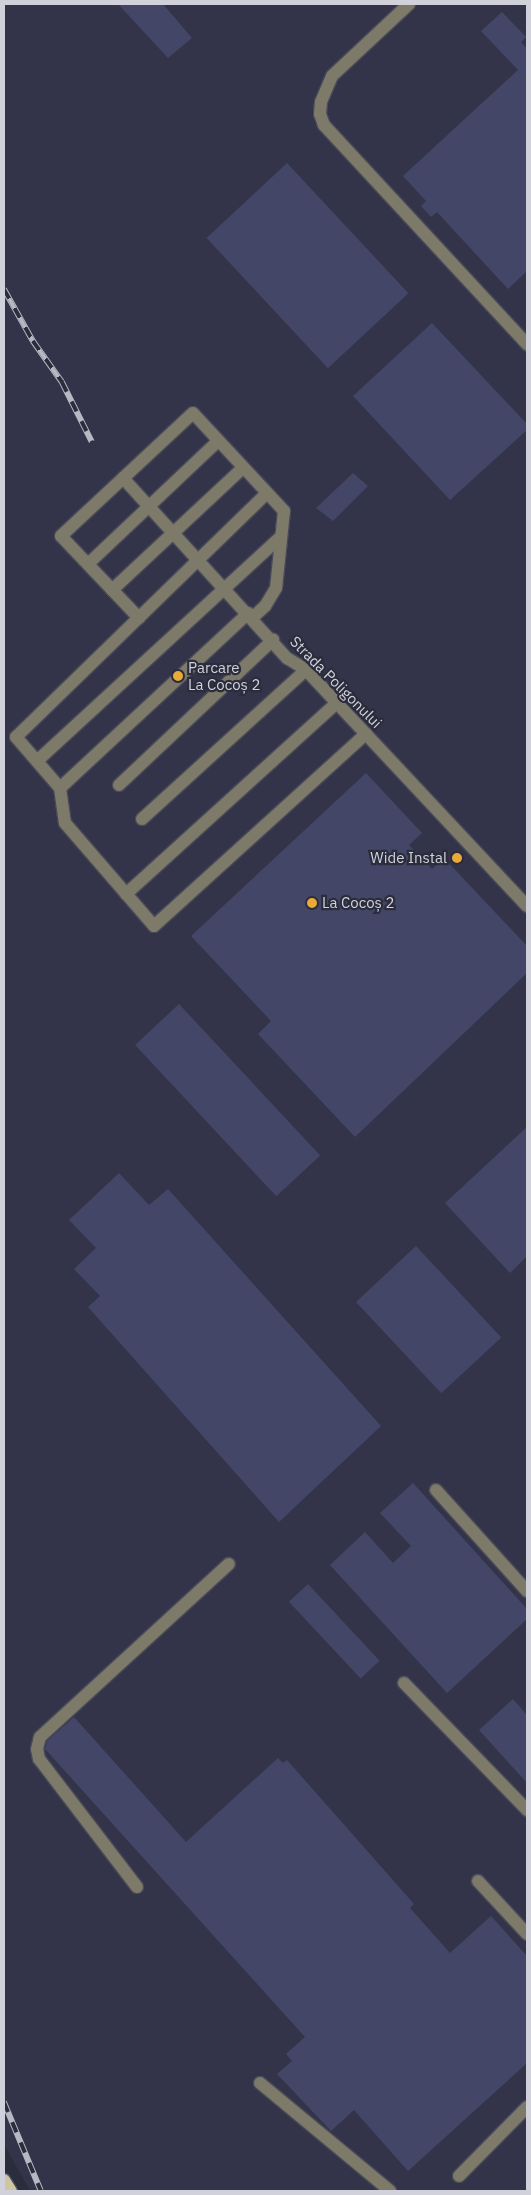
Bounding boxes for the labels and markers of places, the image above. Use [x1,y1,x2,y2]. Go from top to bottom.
place label: Parcare La Cocoș 2 [188,658,260,693]
marker: Parcare La Cocoș 2 [172,670,184,682]
place label: Wide Instal [370,849,447,867]
marker: Wide Instal [451,852,463,864]
place label: La Cocoș 2 [322,894,394,912]
marker: La Cocoș 2 [306,897,318,909]

